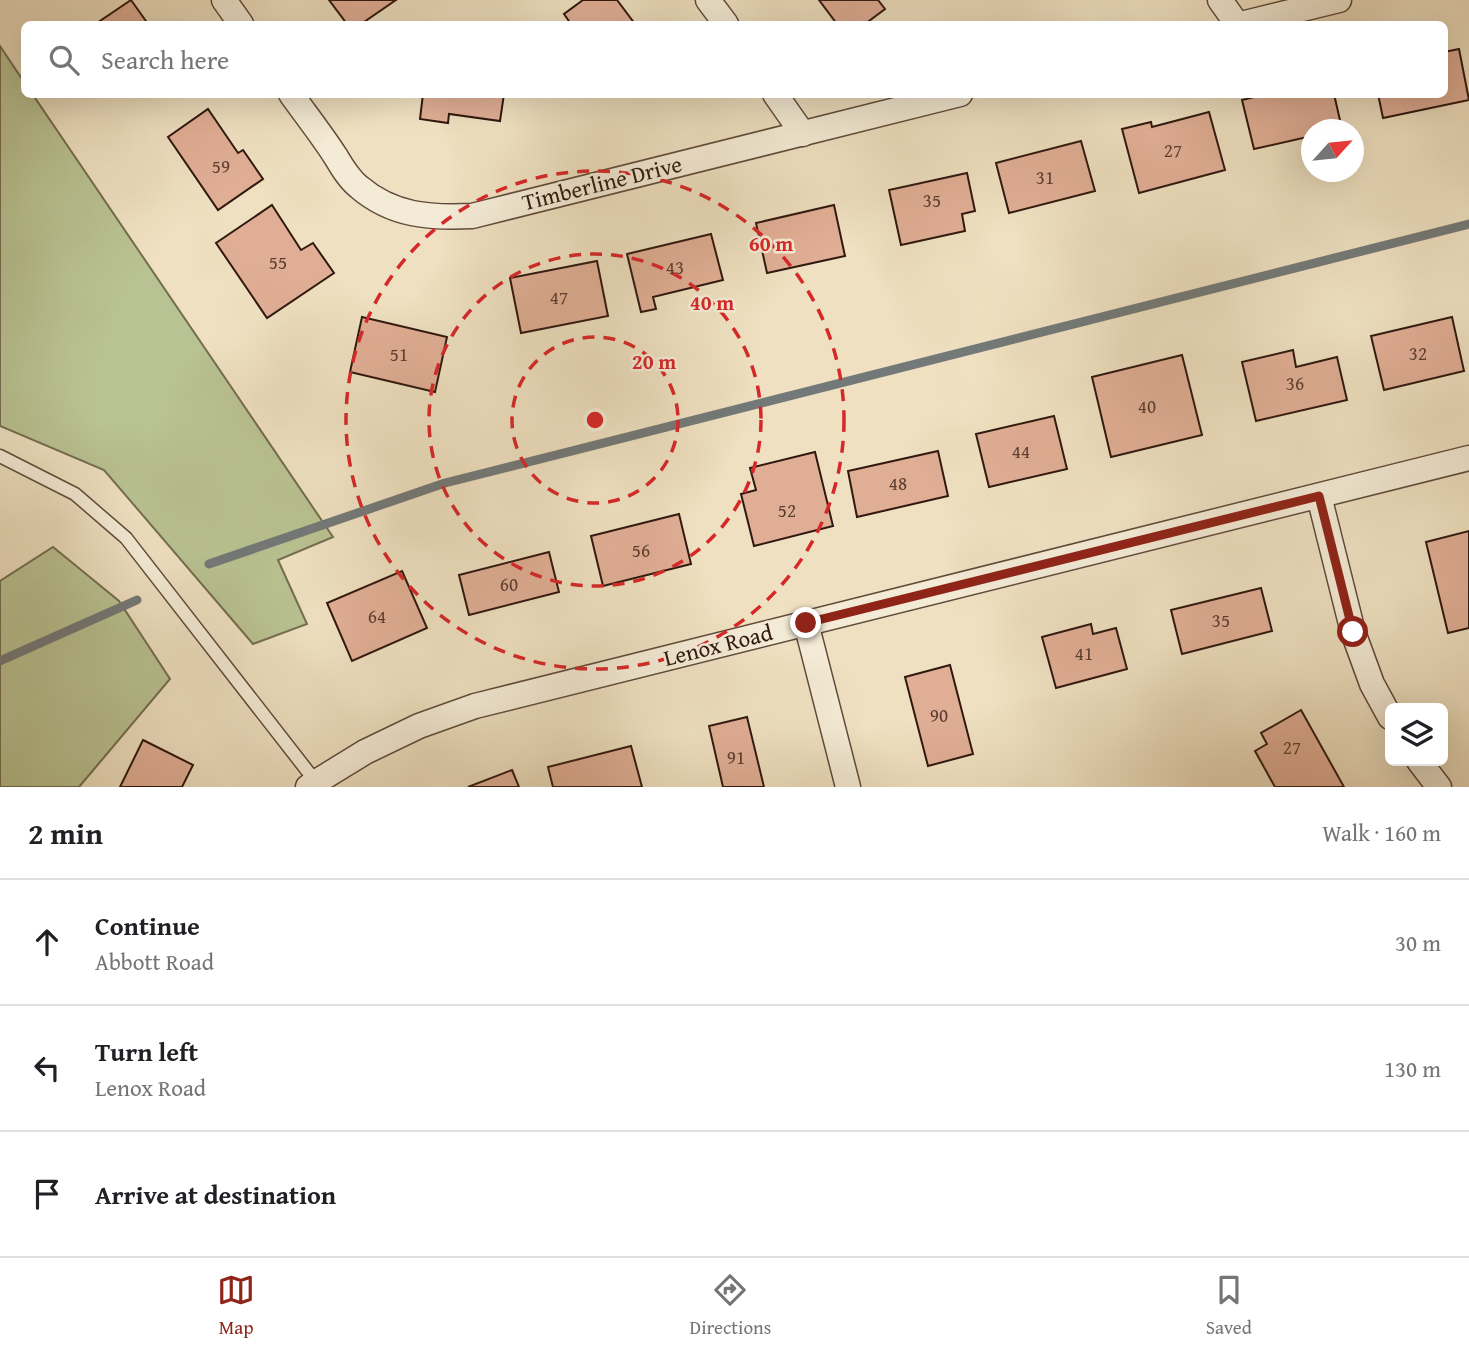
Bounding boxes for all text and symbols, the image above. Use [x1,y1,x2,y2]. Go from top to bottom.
search box [21,21,1448,98]
text: Search here [101,40,229,79]
icon: search [45,41,83,79]
north arrow [1301,119,1364,182]
house number: 27 [1164,136,1182,164]
street label: Timberline Drive [519,147,685,218]
house number: 59 [212,152,230,180]
house number: 31 [1036,163,1054,191]
house number: 35 [923,186,941,214]
text: 60 m [749,228,793,259]
house number: 55 [269,248,287,276]
house number: 43 [666,253,684,281]
house number: 47 [550,283,568,311]
text: 40 m [690,287,734,318]
house number: 32 [1409,339,1427,367]
house number: 51 [390,340,408,368]
text: 20 m [632,346,676,377]
house number: 36 [1286,369,1304,397]
house number: 40 [1138,392,1156,420]
centre of rings [583,408,607,432]
house number: 44 [1012,437,1030,465]
house number: 48 [889,469,907,497]
house number: 52 [778,496,796,524]
house number: 56 [632,536,650,564]
house number: 60 [500,570,518,598]
house number: 64 [368,602,386,630]
house number: 35 [1212,606,1230,634]
route end [790,607,821,638]
street label: Lenox Road [660,615,776,674]
route start [1337,616,1368,647]
house number: 41 [1075,639,1093,667]
house number: 90 [930,701,948,729]
map controls [1385,703,1448,766]
button: layers [1385,703,1448,766]
house number: 27 [1283,733,1301,761]
house number: 91 [727,743,745,771]
text: 2 min [28,811,103,855]
text: Walk · 160 m [1322,816,1441,849]
text: Continue [95,906,200,945]
icon: ahead [28,923,66,961]
text: 30 m [1395,926,1441,959]
text: Abbott Road [95,945,214,978]
text: Turn left [95,1032,198,1071]
icon: left [28,1049,66,1087]
text: 130 m [1384,1052,1441,1085]
text: Lenox Road [95,1071,206,1104]
icon: arrive [28,1175,66,1213]
text: Arrive at destination [95,1175,336,1214]
tab: Map [217,1271,255,1341]
tab: Directions [690,1271,771,1341]
tab: Saved [1206,1271,1252,1341]

